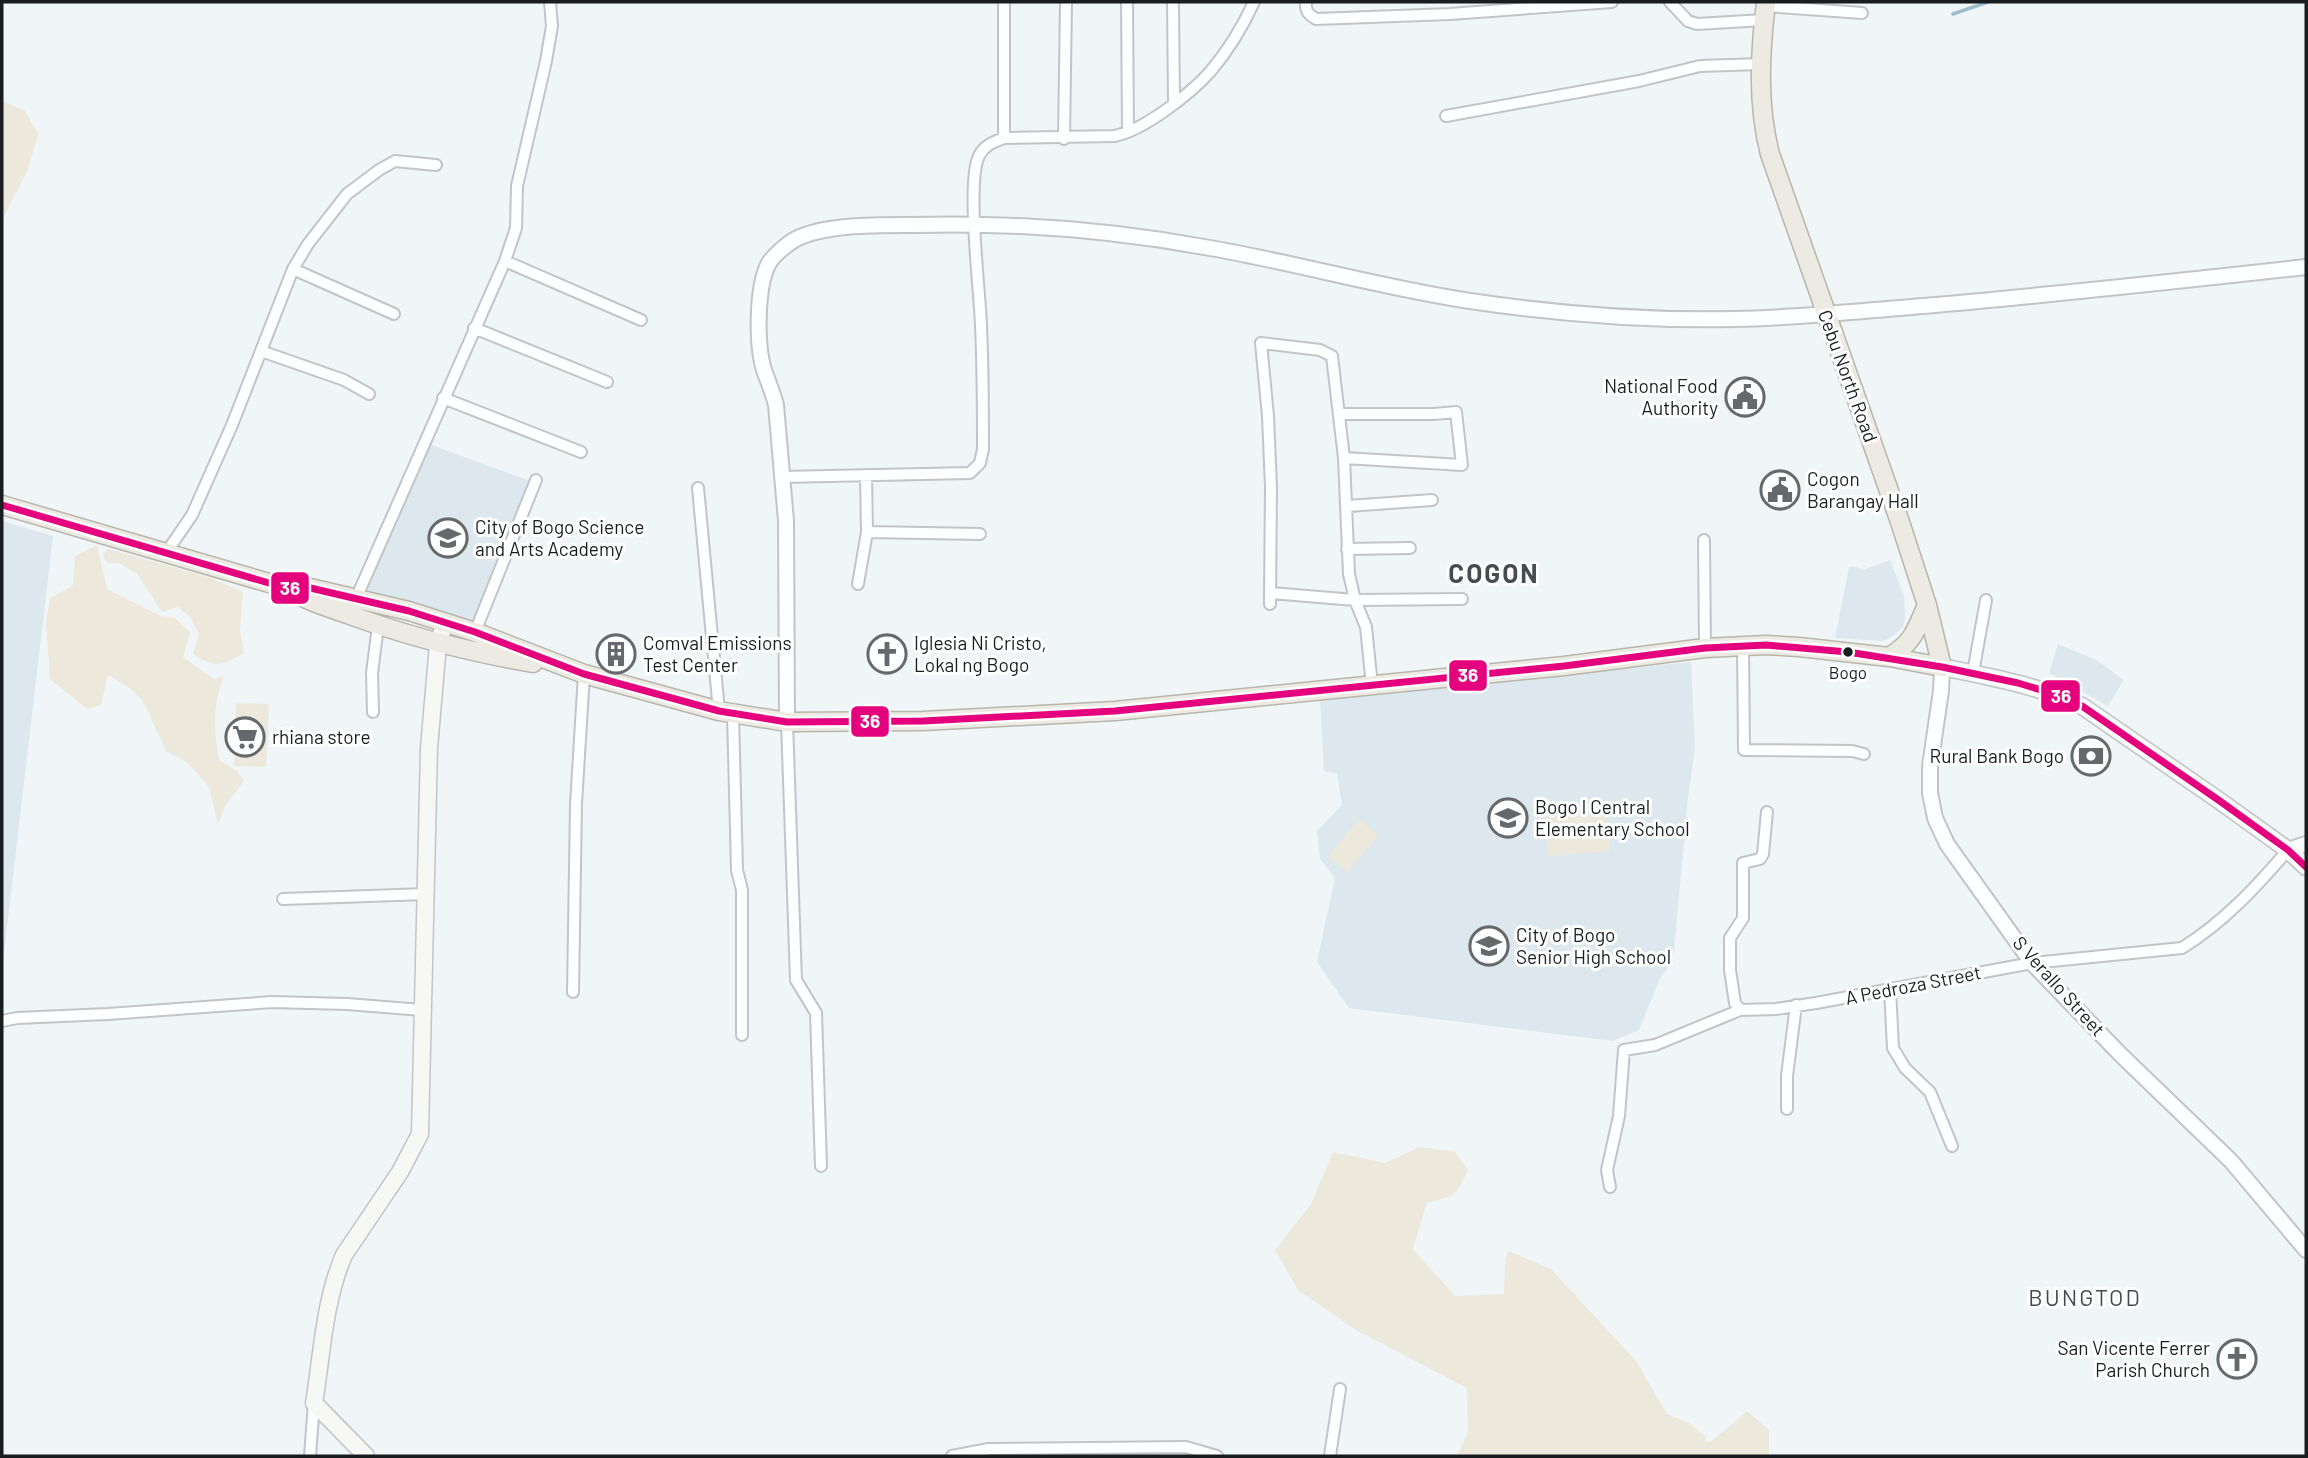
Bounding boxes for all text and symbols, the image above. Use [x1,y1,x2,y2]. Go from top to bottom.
street label: Cebu North Road [1814,306,1883,445]
place label: National Food Authority [1604,374,1718,419]
public building icon: National Food Authority [1724,376,1766,418]
place label: Cogon Barangay Hall [1807,467,1919,512]
public building icon: Cogon Barangay Hall [1759,469,1801,511]
place label: City of Bogo Science and Arts Academy [475,515,644,560]
school or university icon: City of Bogo Science and Arts Academy [427,517,469,559]
district label: COGON [1448,557,1540,588]
line badge: 36 [270,571,310,605]
text: 36 [280,576,300,599]
place label: Comval Emissions Test Center [643,631,792,676]
place label: Iglesia Ni Cristo, Lokal ng Bogo [914,631,1047,676]
building icon: Comval Emissions Test Center [595,633,637,675]
church icon: Iglesia Ni Cristo, Lokal ng Bogo [866,633,908,675]
marker: Bogo [1841,645,1855,659]
line badge: 36 [1448,659,1488,692]
place label: Bogo [1829,662,1867,682]
text: 36 [1458,663,1478,686]
line badge: 36 [2040,679,2081,713]
text: 36 [2051,684,2071,707]
line badge: 36 [850,705,890,738]
text: 36 [860,709,880,732]
supermarket icon: rhiana store [224,716,266,758]
place label: rhiana store [272,725,371,748]
bank icon: Rural Bank Bogo [2070,735,2112,777]
place label: Rural Bank Bogo [1930,744,2064,767]
place label: Bogo I Central Elementary School [1535,795,1690,840]
school or university icon: Bogo I Central Elementary School [1487,797,1529,839]
place label: City of Bogo Senior High School [1516,923,1671,968]
school or university icon: City of Bogo Senior High School [1468,925,1510,967]
street label: S Verallo Street [2008,931,2110,1040]
street label: A Pedroza Street [1843,960,1983,1009]
district label: BUNGTOD [2028,1283,2142,1311]
place label: San Vicente Ferrer Parish Church [2057,1336,2210,1381]
church icon: San Vicente Ferrer Parish Church [2216,1338,2258,1380]

